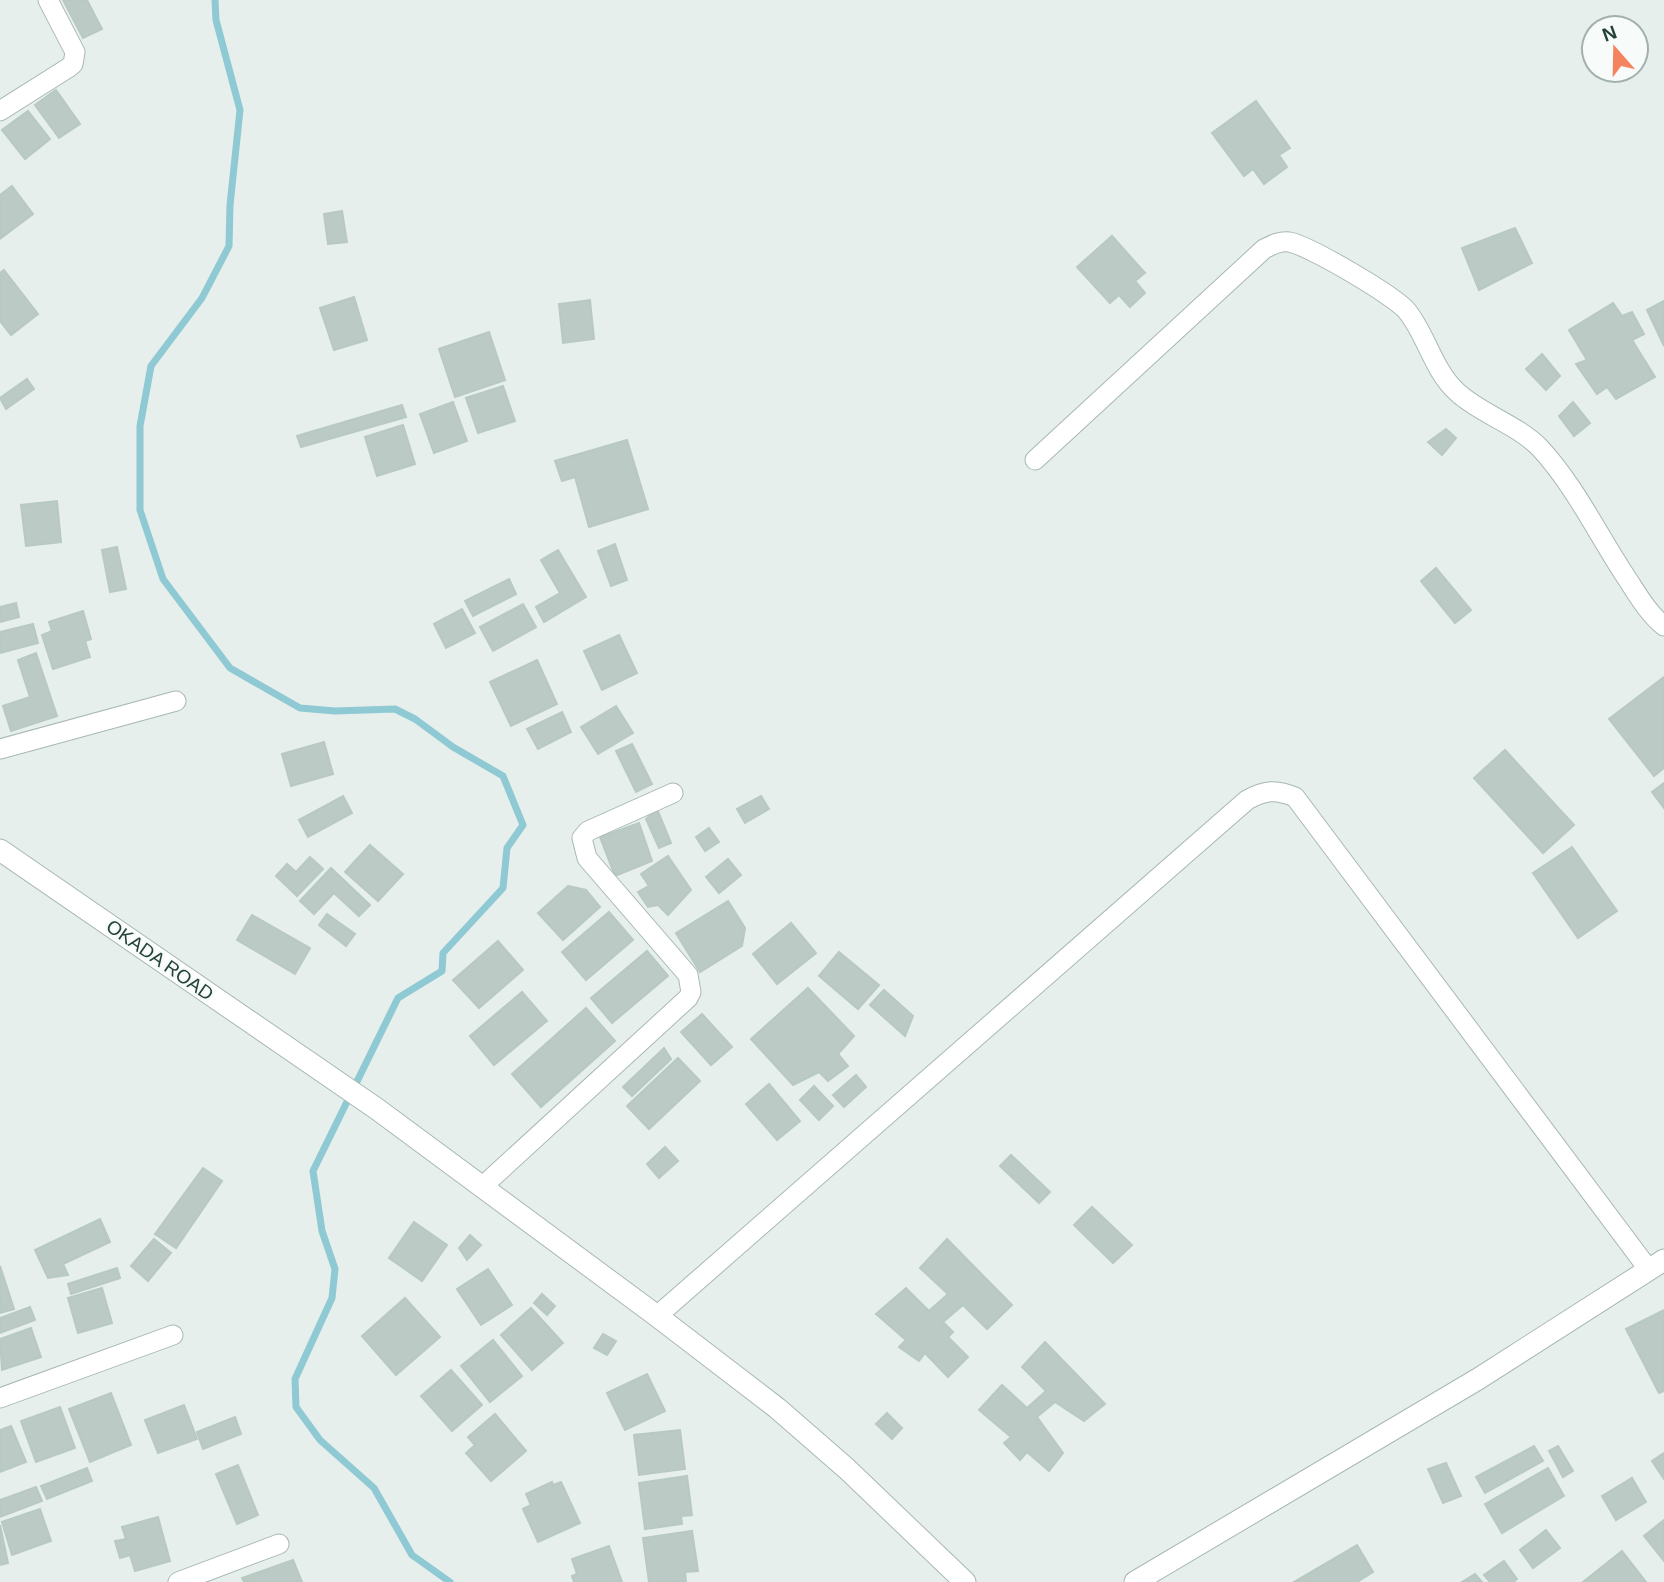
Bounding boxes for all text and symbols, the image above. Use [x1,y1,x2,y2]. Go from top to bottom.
north arrow [1580,14,1650,84]
text: N [1599,21,1619,46]
street label: OKADA ROAD [103,915,217,1005]

